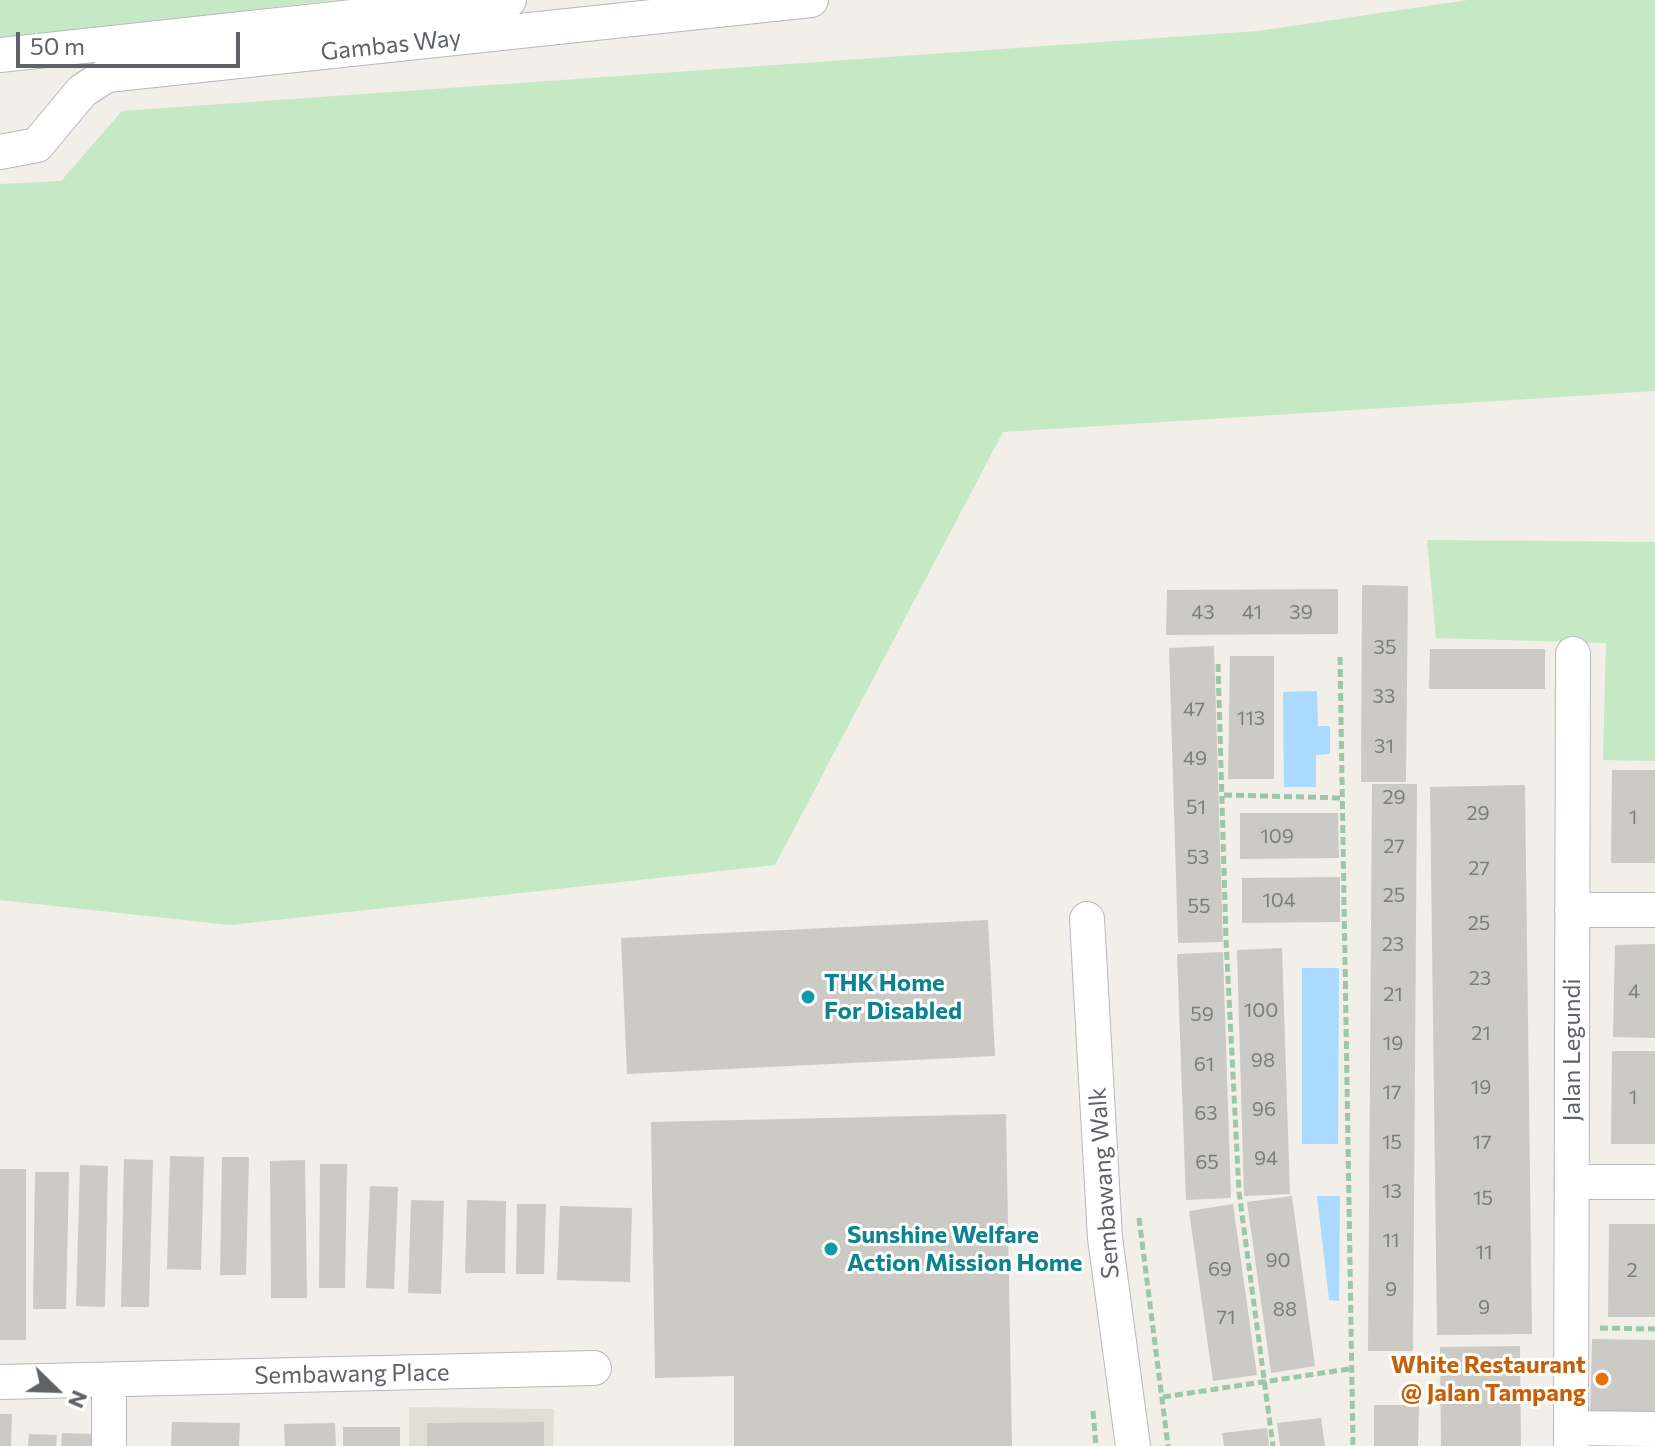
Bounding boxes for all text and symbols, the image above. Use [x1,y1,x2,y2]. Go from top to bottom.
scale bar [20,16,244,66]
street label: Gambas Way [319,23,463,67]
text: 50 m [30,31,85,60]
house number: 43 [1191,600,1215,624]
house number: 41 [1242,600,1262,624]
house number: 39 [1289,600,1313,624]
house number: 35 [1374,635,1396,659]
house number: 33 [1373,684,1395,708]
house number: 47 [1183,697,1205,721]
house number: 113 [1237,706,1265,730]
house number: 31 [1374,734,1394,758]
house number: 49 [1183,746,1207,770]
house number: 29 [1382,785,1406,809]
house number: 51 [1186,795,1206,819]
house number: 29 [1466,801,1490,825]
house number: 1 [1629,805,1637,829]
house number: 109 [1260,824,1294,848]
house number: 27 [1383,834,1405,858]
house number: 53 [1187,845,1209,869]
house number: 27 [1468,856,1490,880]
house number: 25 [1383,883,1405,907]
house number: 104 [1262,888,1296,912]
house number: 55 [1188,894,1210,918]
house number: 25 [1468,911,1490,935]
house number: 23 [1382,932,1404,956]
house number: 23 [1469,966,1491,990]
place label: THK Home For Disabled [824,969,962,1025]
street label: Jalan Legundi [1558,978,1586,1122]
house number: 4 [1628,979,1640,1003]
house number: 21 [1383,982,1403,1006]
marker: THK Home For Disabled [799,988,817,1006]
house number: 100 [1244,998,1278,1022]
house number: 59 [1190,1002,1214,1026]
house number: 21 [1471,1021,1491,1045]
house number: 19 [1383,1031,1403,1055]
house number: 98 [1251,1048,1275,1072]
house number: 61 [1194,1052,1214,1076]
house number: 19 [1471,1075,1491,1099]
house number: 17 [1382,1080,1402,1104]
house number: 1 [1629,1085,1637,1109]
street label: Sembawang Walk [1083,1086,1125,1280]
house number: 96 [1252,1097,1276,1121]
house number: 63 [1194,1101,1218,1125]
house number: 15 [1382,1130,1402,1154]
house number: 17 [1472,1130,1492,1154]
house number: 94 [1254,1146,1278,1170]
house number: 65 [1195,1150,1219,1174]
house number: 13 [1382,1179,1402,1203]
house number: 15 [1473,1186,1493,1210]
place label: Sunshine Welfare Action Mission Home [847,1221,1082,1277]
house number: 11 [1382,1228,1400,1252]
marker: Sunshine Welfare Action Mission Home [822,1240,840,1258]
house number: 11 [1475,1240,1493,1264]
house number: 90 [1265,1248,1291,1272]
house number: 69 [1208,1257,1232,1281]
house number: 2 [1626,1258,1638,1282]
house number: 9 [1385,1277,1397,1301]
house number: 9 [1478,1295,1490,1319]
house number: 88 [1273,1297,1297,1321]
house number: 71 [1216,1305,1236,1329]
north arrow [16,1350,96,1430]
place label: White Restaurant @ Jalan Tampang [1391,1351,1586,1407]
street label: Sembawang Place [254,1358,450,1390]
marker: White Restaurant @ Jalan Tampang [1593,1370,1611,1388]
text: N [63,1387,94,1412]

